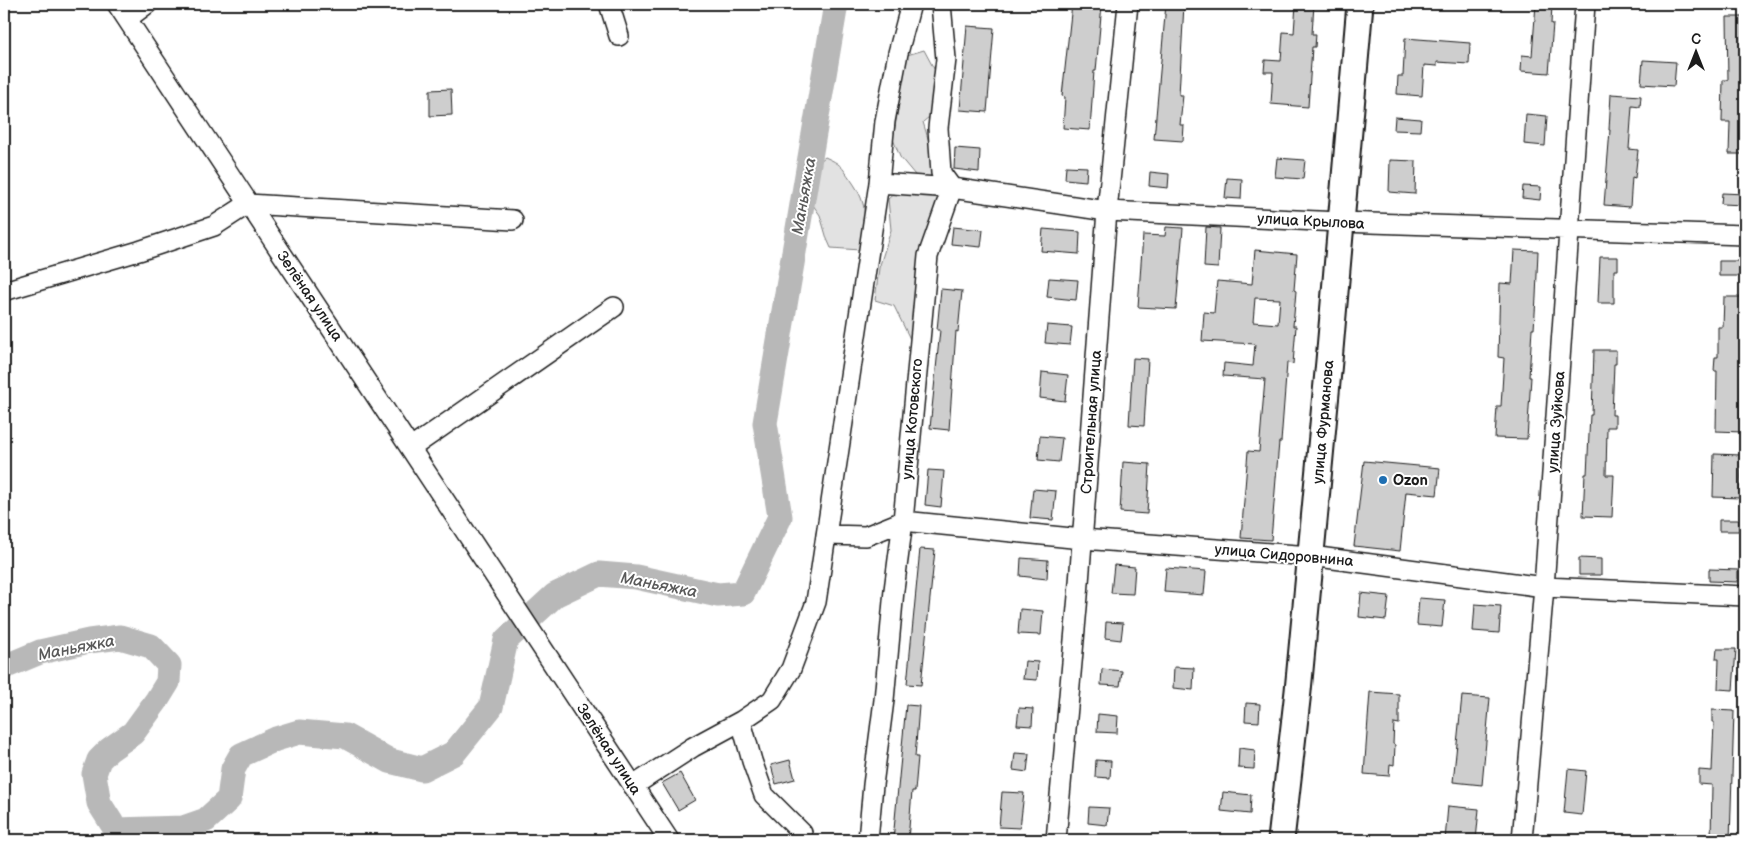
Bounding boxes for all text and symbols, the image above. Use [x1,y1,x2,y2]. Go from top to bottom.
north arrow [1672,28,1722,78]
text: С [1691,31,1701,48]
water label: Маньяжка [788,156,821,236]
street label: улица Крылова [1257,209,1365,234]
street label: Зелёная улица [272,247,347,345]
street label: Строительная улица [1077,349,1106,495]
street label: улица Котовского [898,358,927,480]
street label: улица Фурманова [1309,359,1338,485]
street label: улица Зуйкова [1543,370,1570,474]
place label: Ozon [1393,471,1428,490]
marker: Ozon [1377,474,1389,486]
street label: улица Сидоровнина [1214,540,1354,571]
water label: Маньяжка [619,569,699,602]
water label: Маньяжка [36,632,116,665]
street label: Зелёная улица [572,700,645,799]

